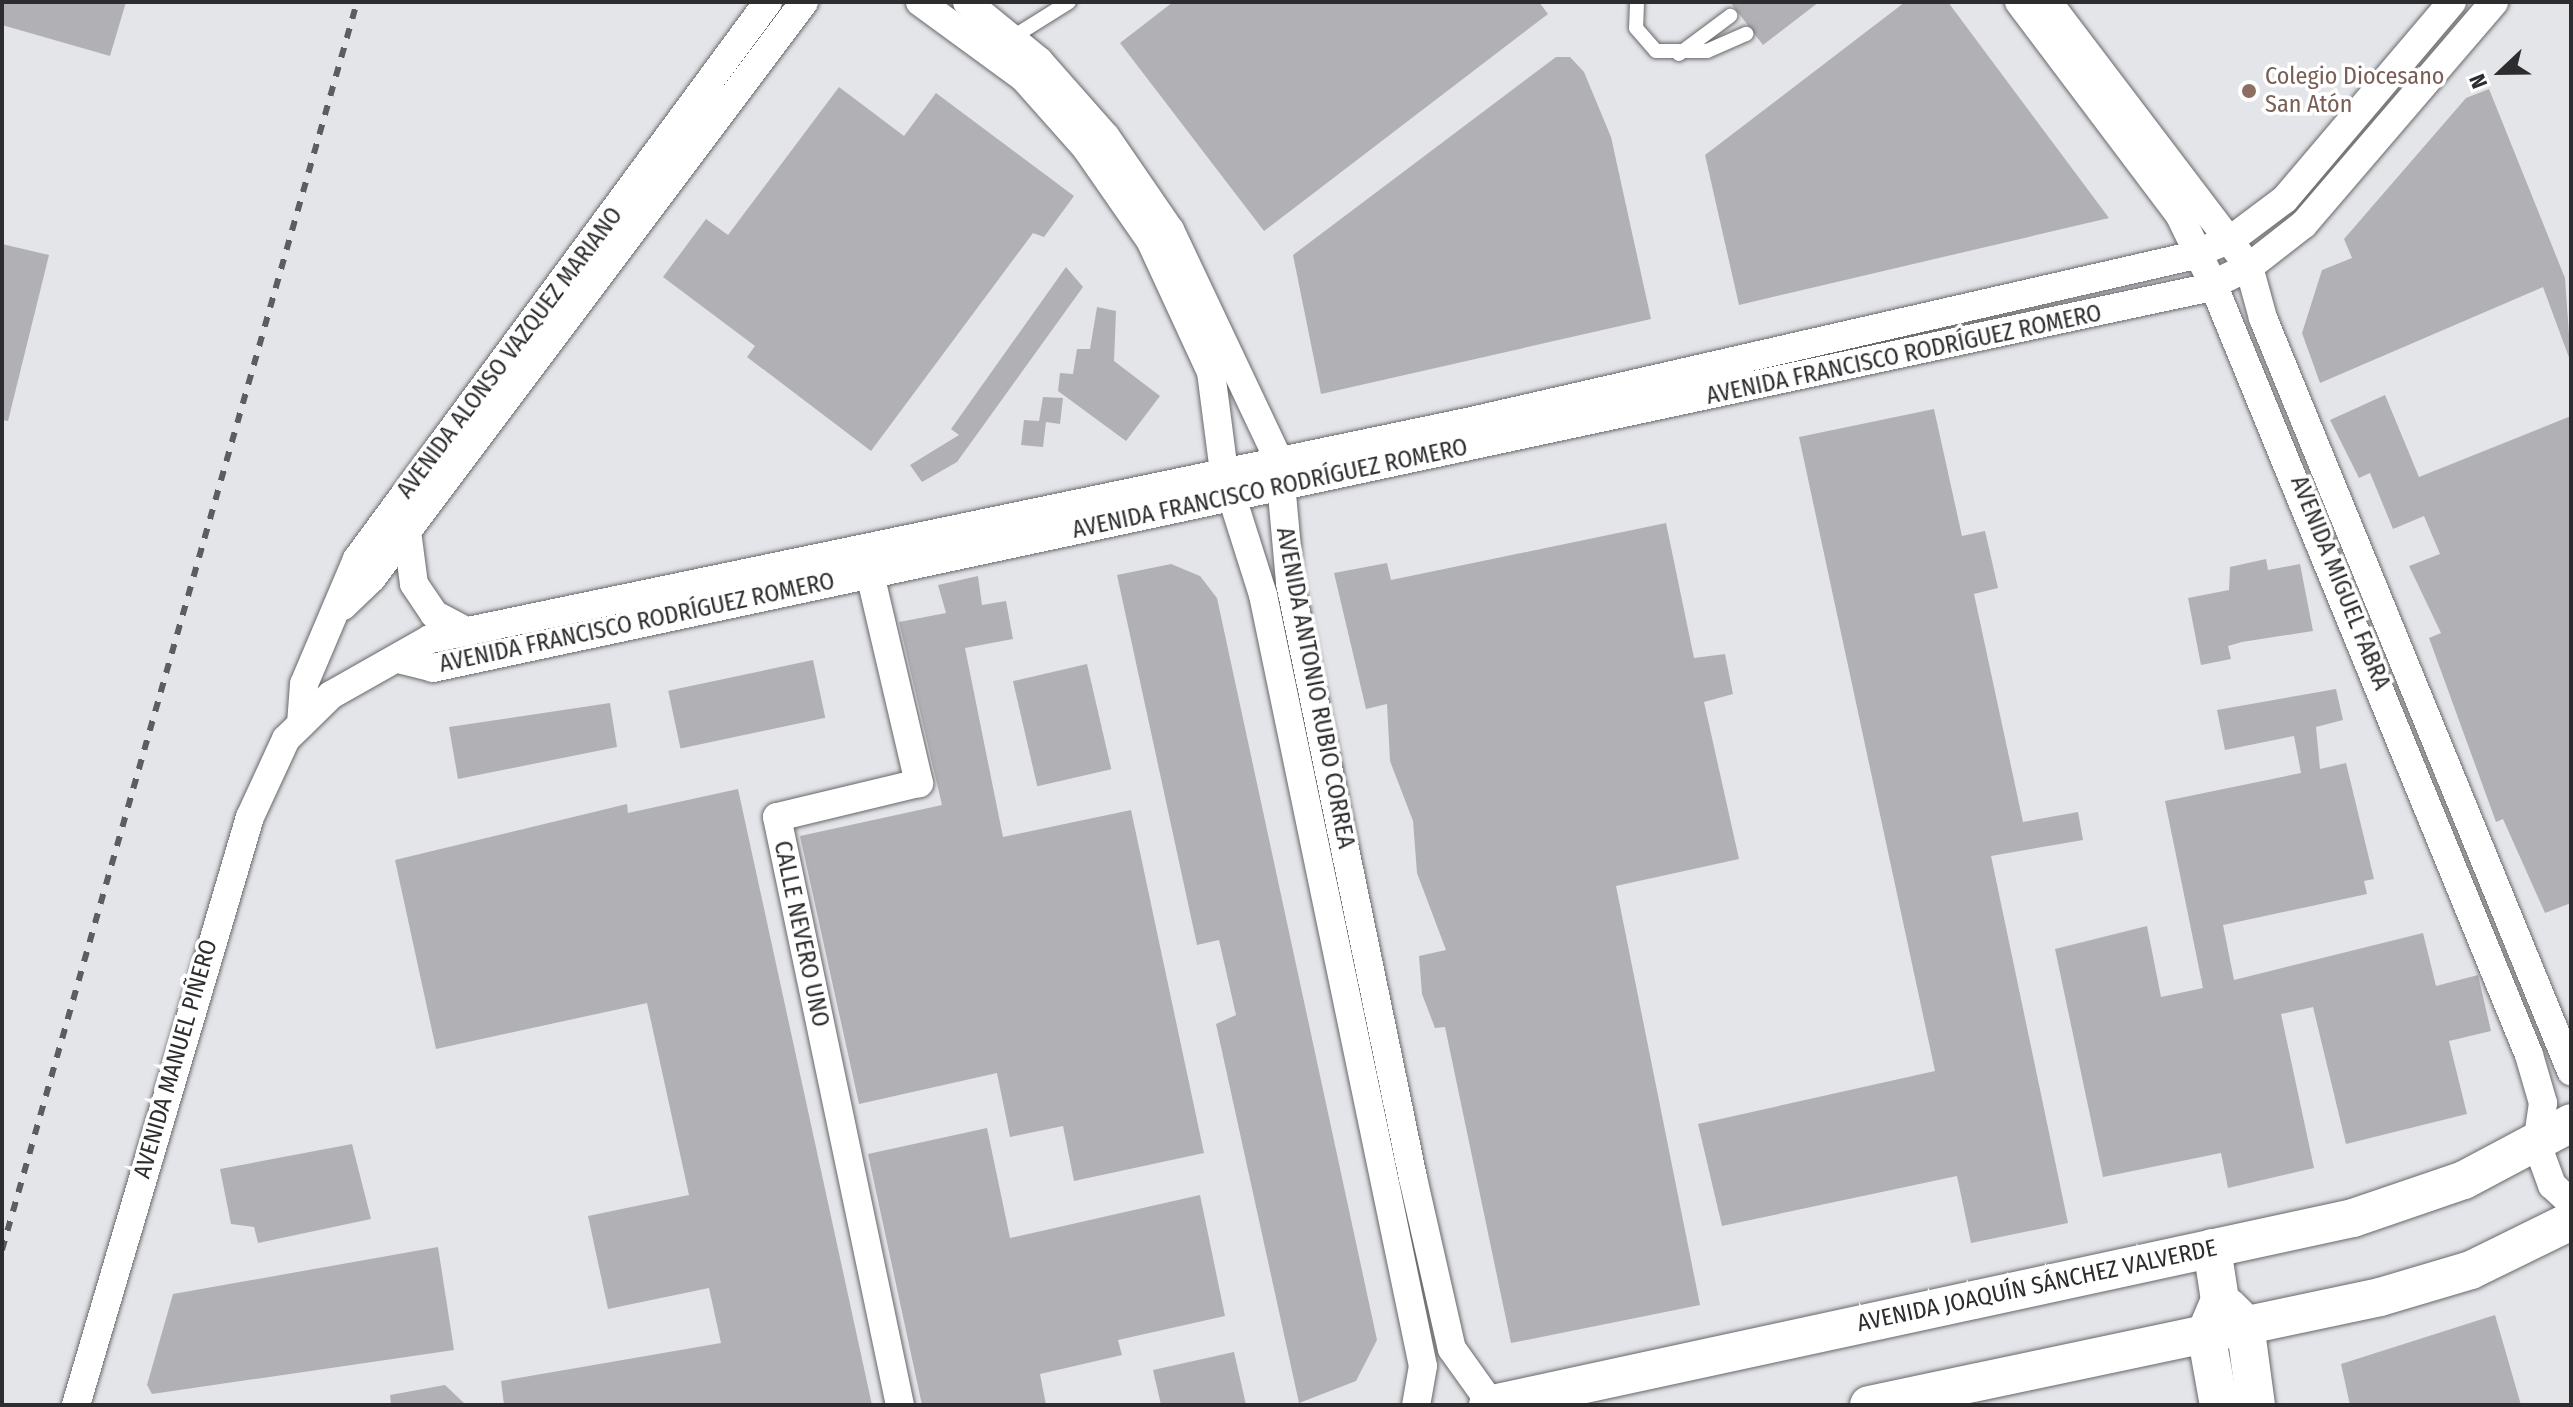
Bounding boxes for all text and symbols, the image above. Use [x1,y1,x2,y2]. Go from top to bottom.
north arrow [2461,32,2541,112]
place label: Colegio Diocesano San Atón [2265,63,2444,119]
text: N [2463,70,2493,92]
marker: Colegio Diocesano San Atón [2240,82,2258,100]
street label: AVENIDA ALONSO VAZQUEZ MARIANO [391,202,629,504]
street label: AVENIDA FRANCISCO RODRÍGUEZ ROMERO [1704,299,2104,411]
street label: AVENIDA FRANCISCO RODRÍGUEZ ROMERO [1070,433,1470,545]
street label: AVENIDA MIGUEL FABRA [2284,472,2396,694]
street label: AVENIDA ANTONIO RUBIO CORREA [1270,525,1360,851]
street label: AVENIDA FRANCISCO RODRÍGUEZ ROMERO [437,567,837,679]
street label: CALLE NEVERO UNO [767,838,835,1030]
street label: AVENIDA MANUEL PIÑERO [128,936,224,1182]
street label: AVENIDA JOAQUÍN SÁNCHEZ VALVERDE [1855,1234,2219,1338]

